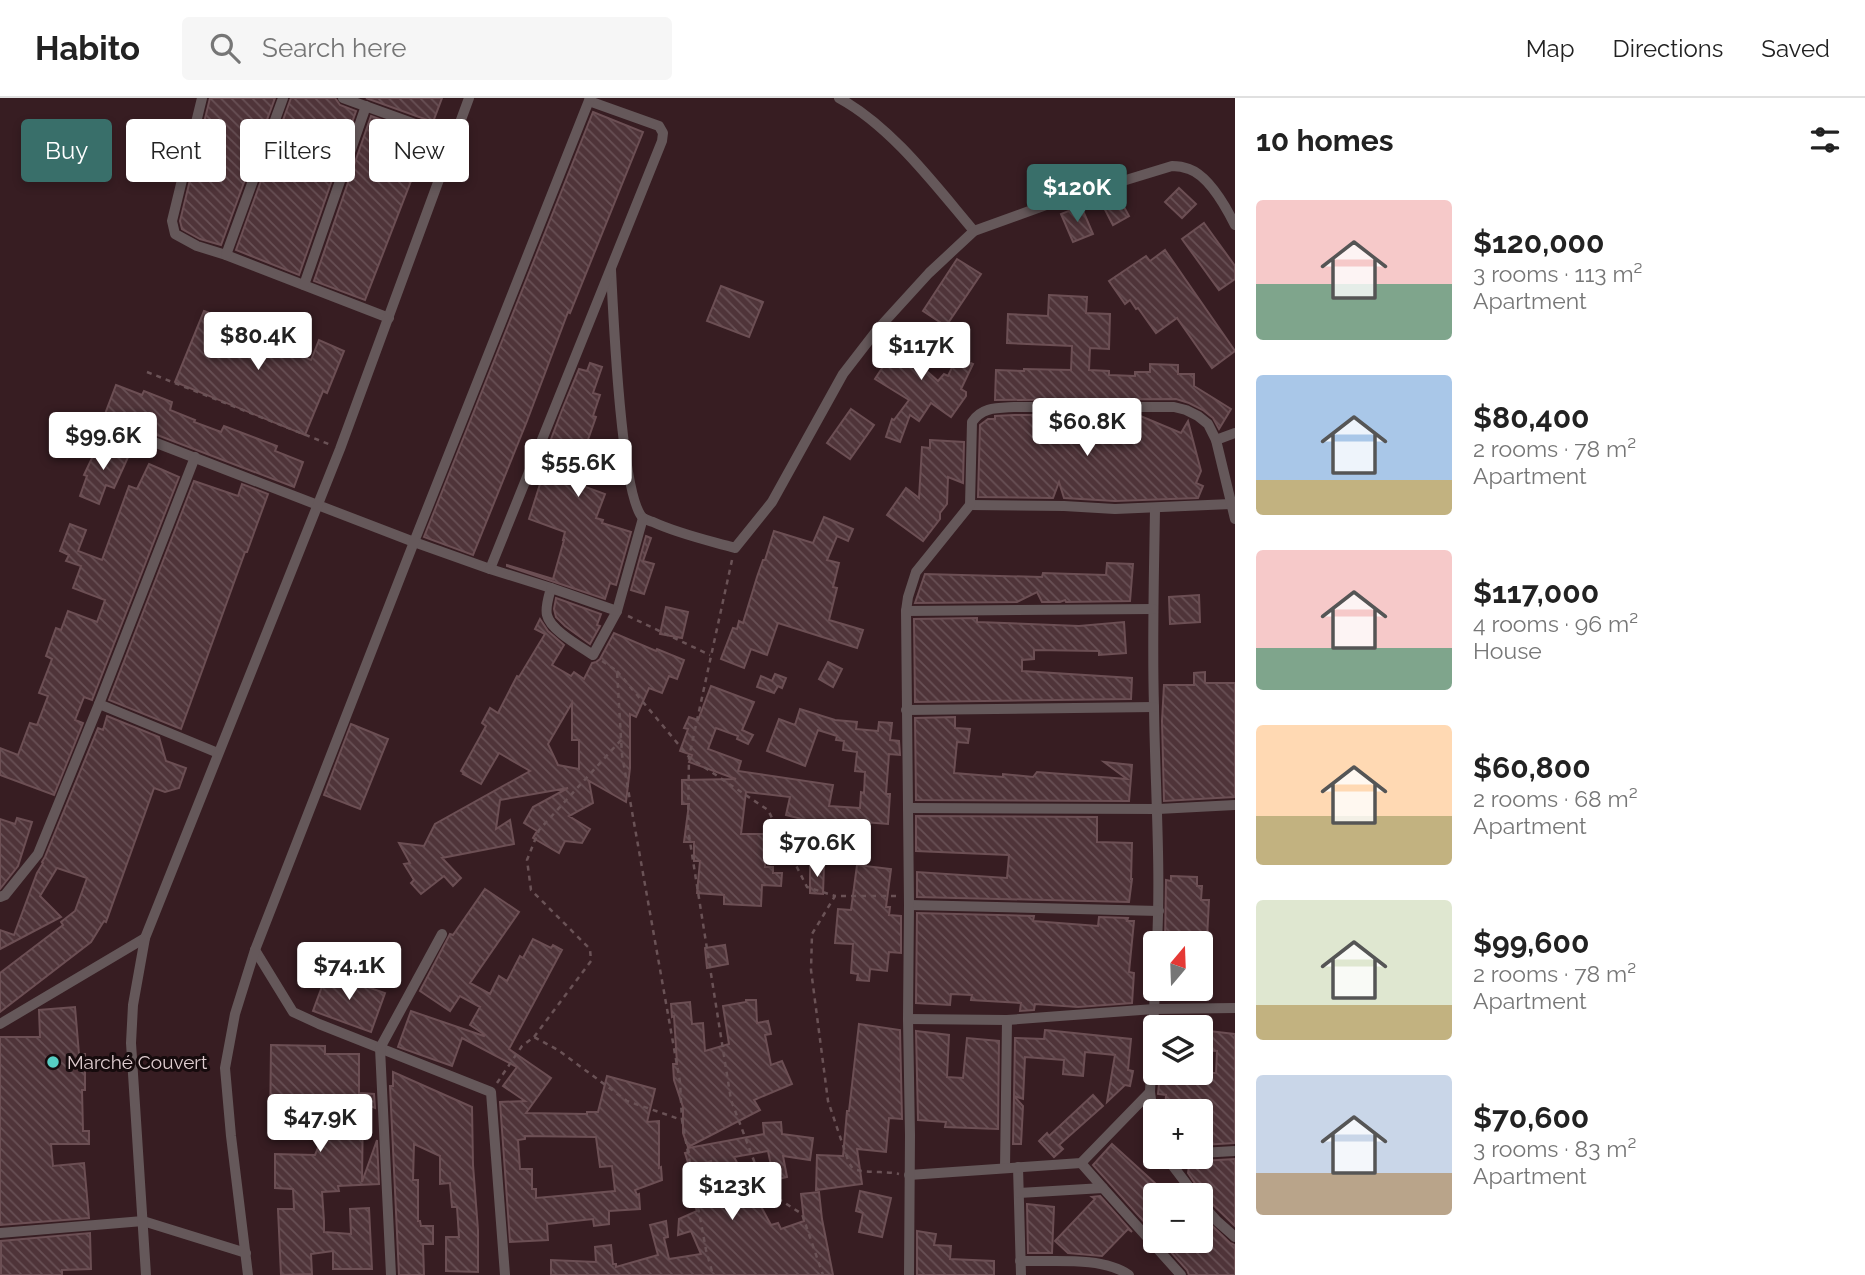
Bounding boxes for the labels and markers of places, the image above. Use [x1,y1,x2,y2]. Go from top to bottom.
pin: $120K [1028,164,1126,224]
pin: $80.4K [201,313,315,372]
pin: $117K [872,322,970,382]
pin: $60.8K [1030,398,1144,458]
pin: $99.6K [46,412,160,472]
pin: $55.6K [521,440,635,499]
pin: $70.6K [760,820,874,879]
pin: $74.1K [292,942,406,1002]
place label: Marché Couvert [67,1051,208,1073]
marker: Marché Couvert [45,1054,61,1070]
pin: $47.9K [263,1094,377,1154]
pin: $123K [683,1162,781,1222]

